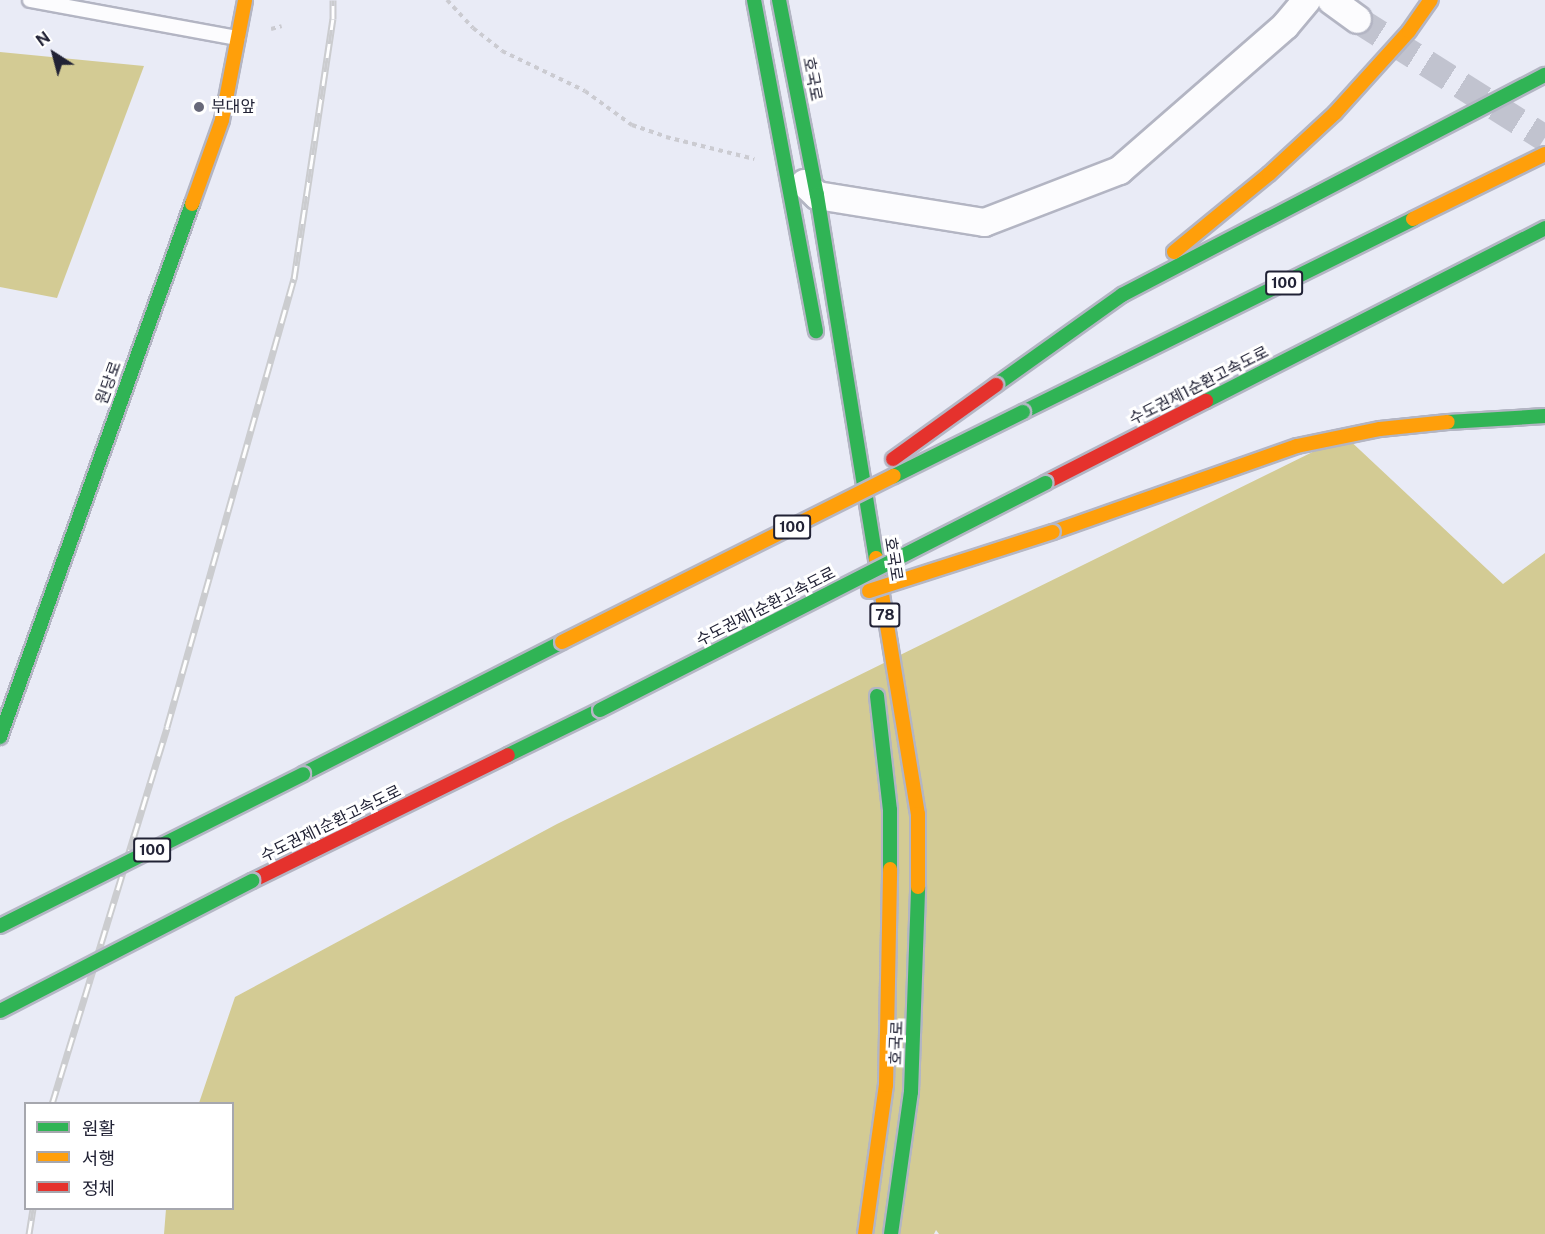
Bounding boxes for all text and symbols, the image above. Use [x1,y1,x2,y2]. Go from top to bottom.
north arrow [24,24,84,84]
text: N [32,28,54,50]
street label: 호국로 [798,55,826,103]
place label: 부대앞 [211,97,255,117]
marker: 부대앞 [192,100,206,114]
road number: 100 [1264,271,1304,295]
street label: 수도권제1순환고속도로 [1126,343,1272,429]
street label: 원당로 [92,359,126,407]
road number: 100 [772,515,812,539]
street label: 호국로 [880,536,906,582]
street label: 수도권제1순환고속도로 [693,564,839,650]
road number: 78 [868,603,902,627]
street label: 수도권제1순환고속도로 [258,782,404,866]
road number: 100 [132,838,172,862]
street label: 호국로 [887,1021,907,1065]
legend [24,1102,234,1210]
text: 원활 [82,1118,115,1139]
text: 서행 [82,1148,115,1169]
text: 정체 [82,1178,115,1199]

